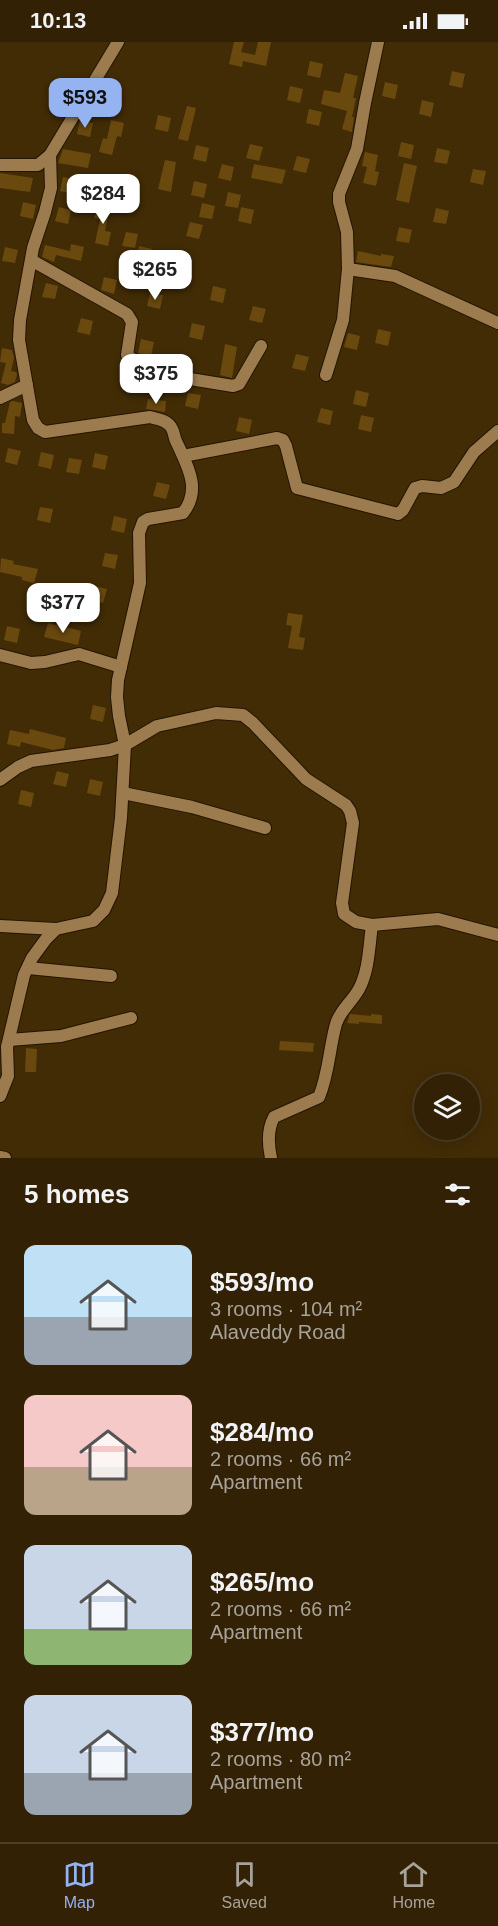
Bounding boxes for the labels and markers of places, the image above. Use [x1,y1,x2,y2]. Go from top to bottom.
pin: $593 [49,78,121,129]
pin: $284 [67,174,139,225]
pin: $265 [119,250,191,301]
pin: $375 [120,354,192,405]
pin: $377 [27,583,99,634]

